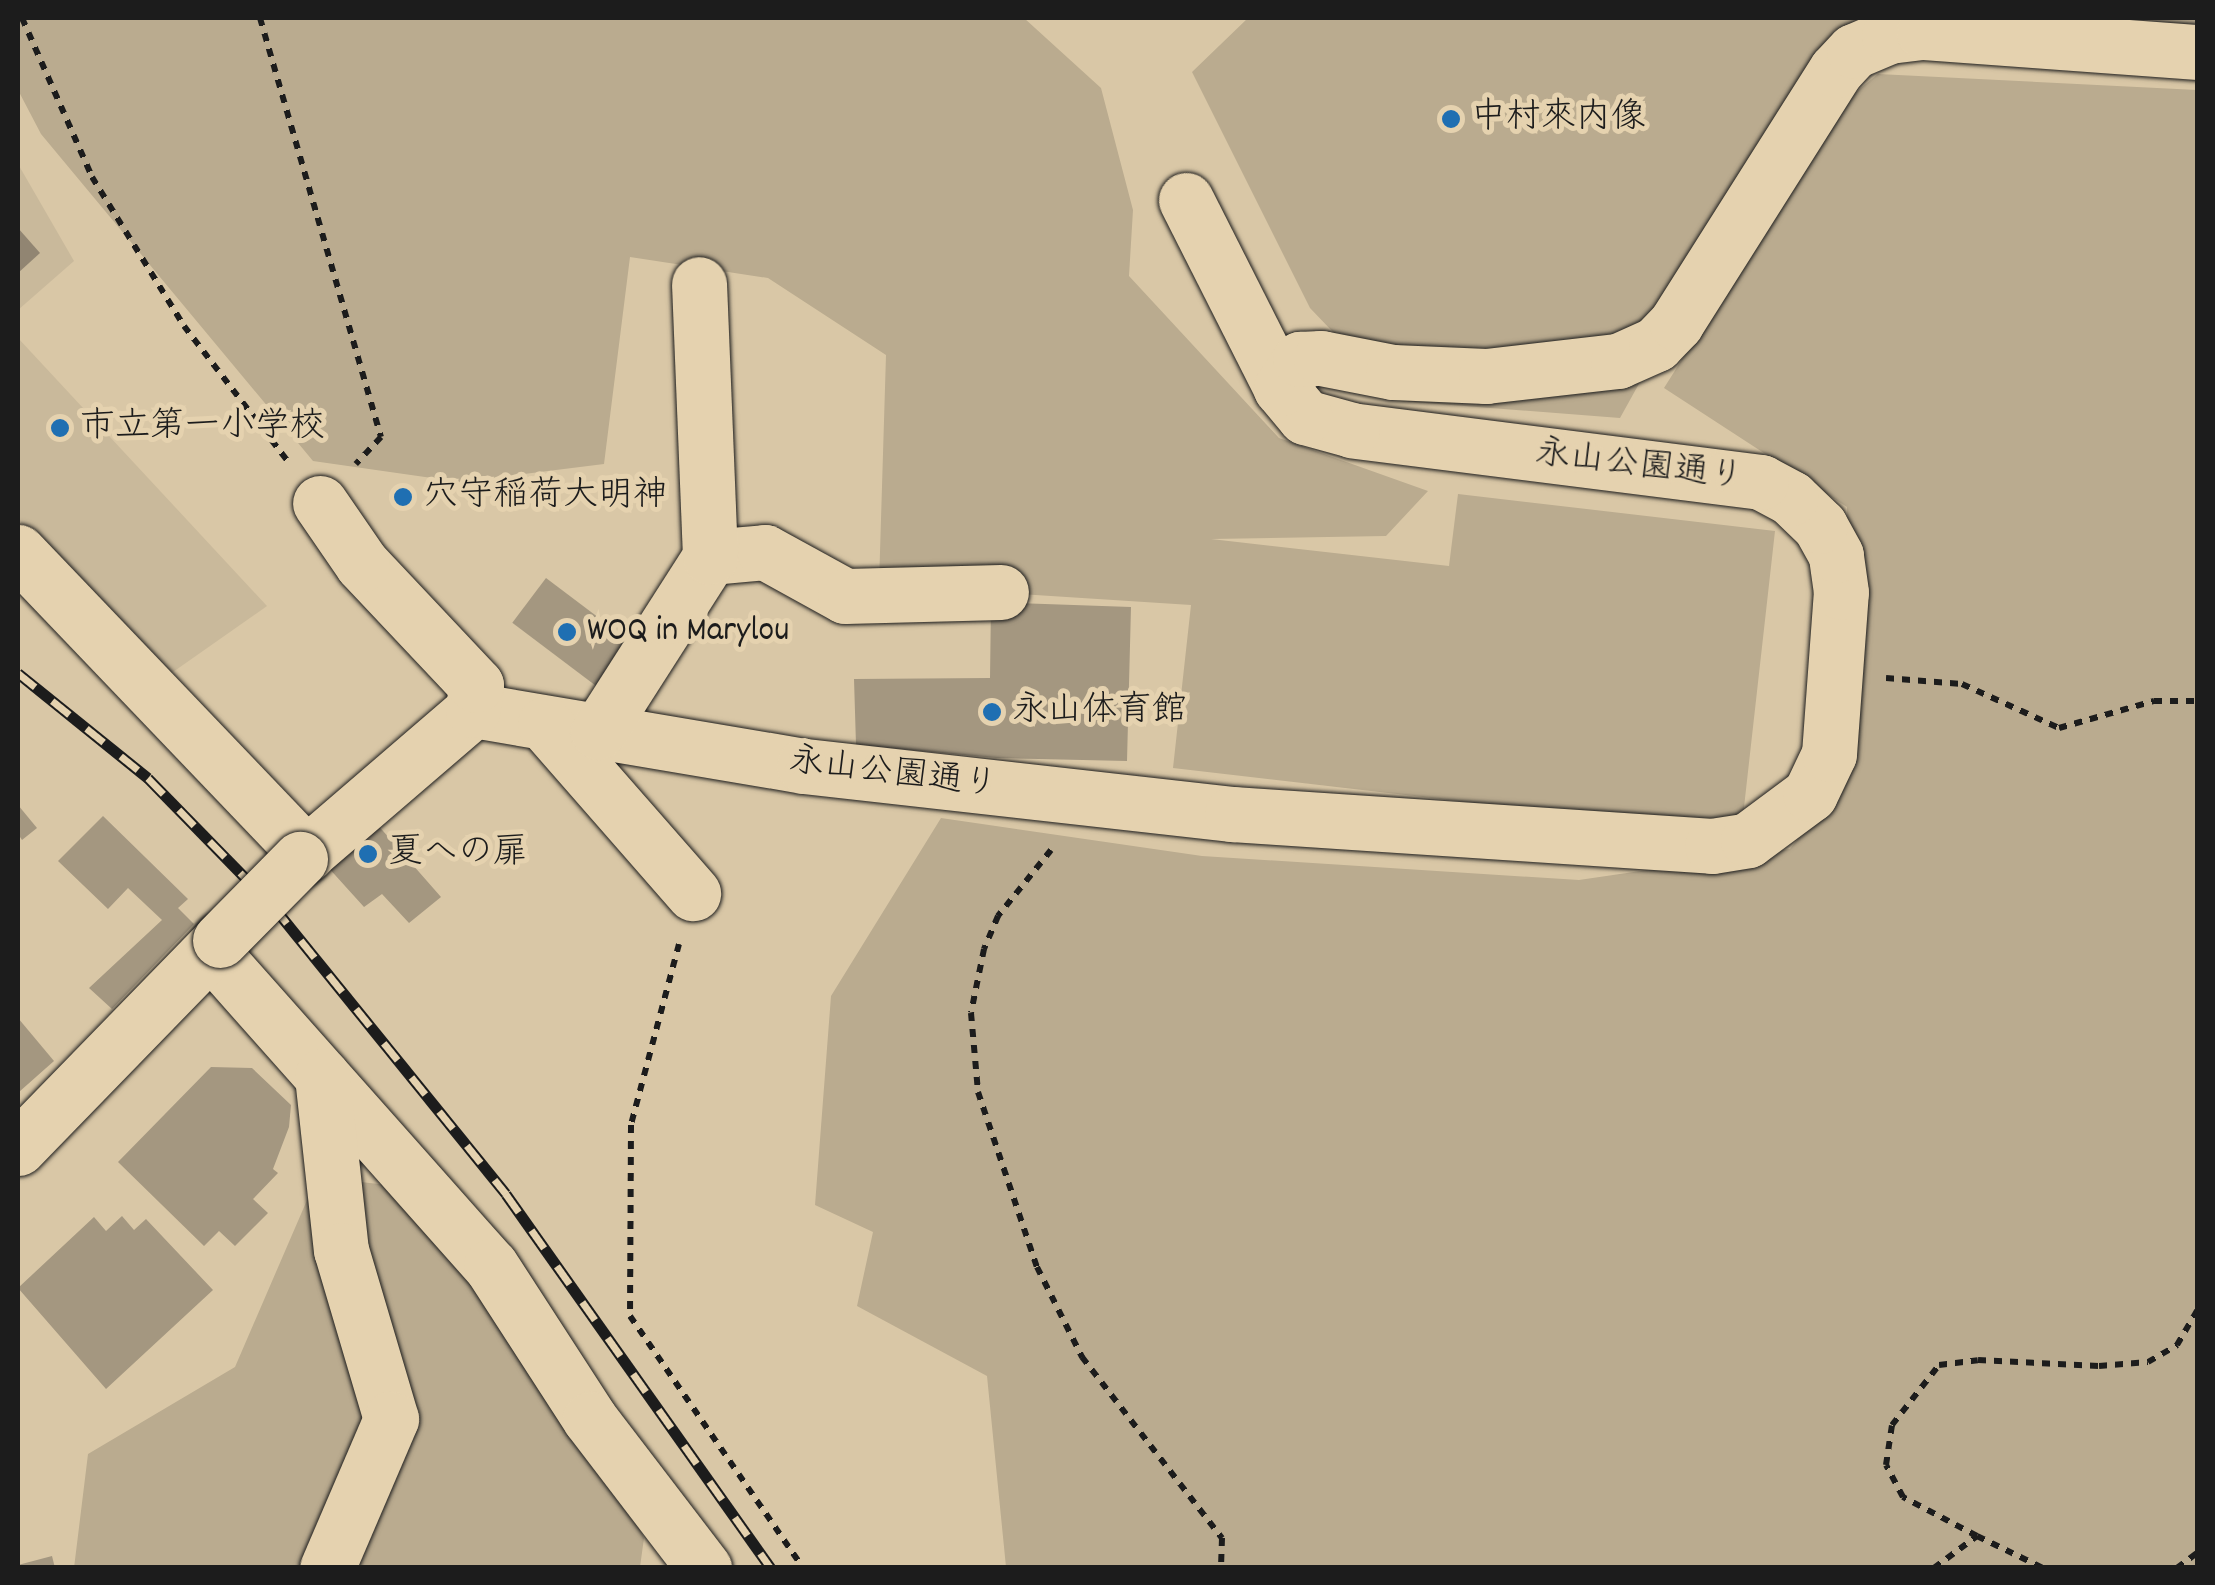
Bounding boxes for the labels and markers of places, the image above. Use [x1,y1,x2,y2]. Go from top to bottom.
place label: 中村來内像 [1471,98,1646,140]
marker: 中村來内像 [1440,108,1462,130]
place label: 市立第一小学校 [80,407,325,449]
marker: 市立第一小学校 [49,417,71,439]
place label: 穴守稲荷大明神 [423,476,668,518]
marker: 穴守稲荷大明神 [392,486,414,508]
place label: WOQ in Marylou [587,611,789,653]
marker: WOQ in Marylou [556,621,578,643]
place label: 永山体育館 [1012,691,1187,733]
marker: 永山体育館 [981,701,1003,723]
place label: 夏への扉 [388,833,528,875]
marker: 夏への扉 [357,843,379,865]

